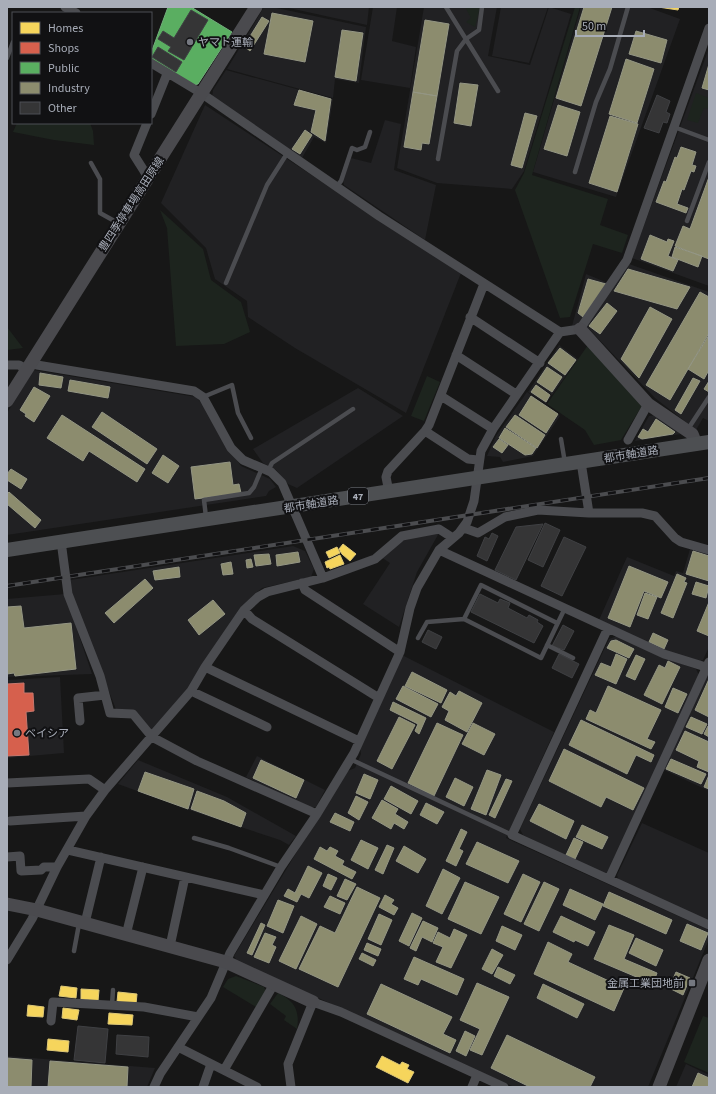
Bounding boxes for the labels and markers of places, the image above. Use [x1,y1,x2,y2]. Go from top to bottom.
place label: ヤマト運輸 [198,35,253,50]
marker: ヤマト運輸 [185,37,195,47]
place label: ベイシア [25,726,69,741]
marker: ベイシア [12,728,22,738]
place label: 金属工業団地前 [607,976,684,991]
marker: 金属工業団地前 [687,978,697,988]

